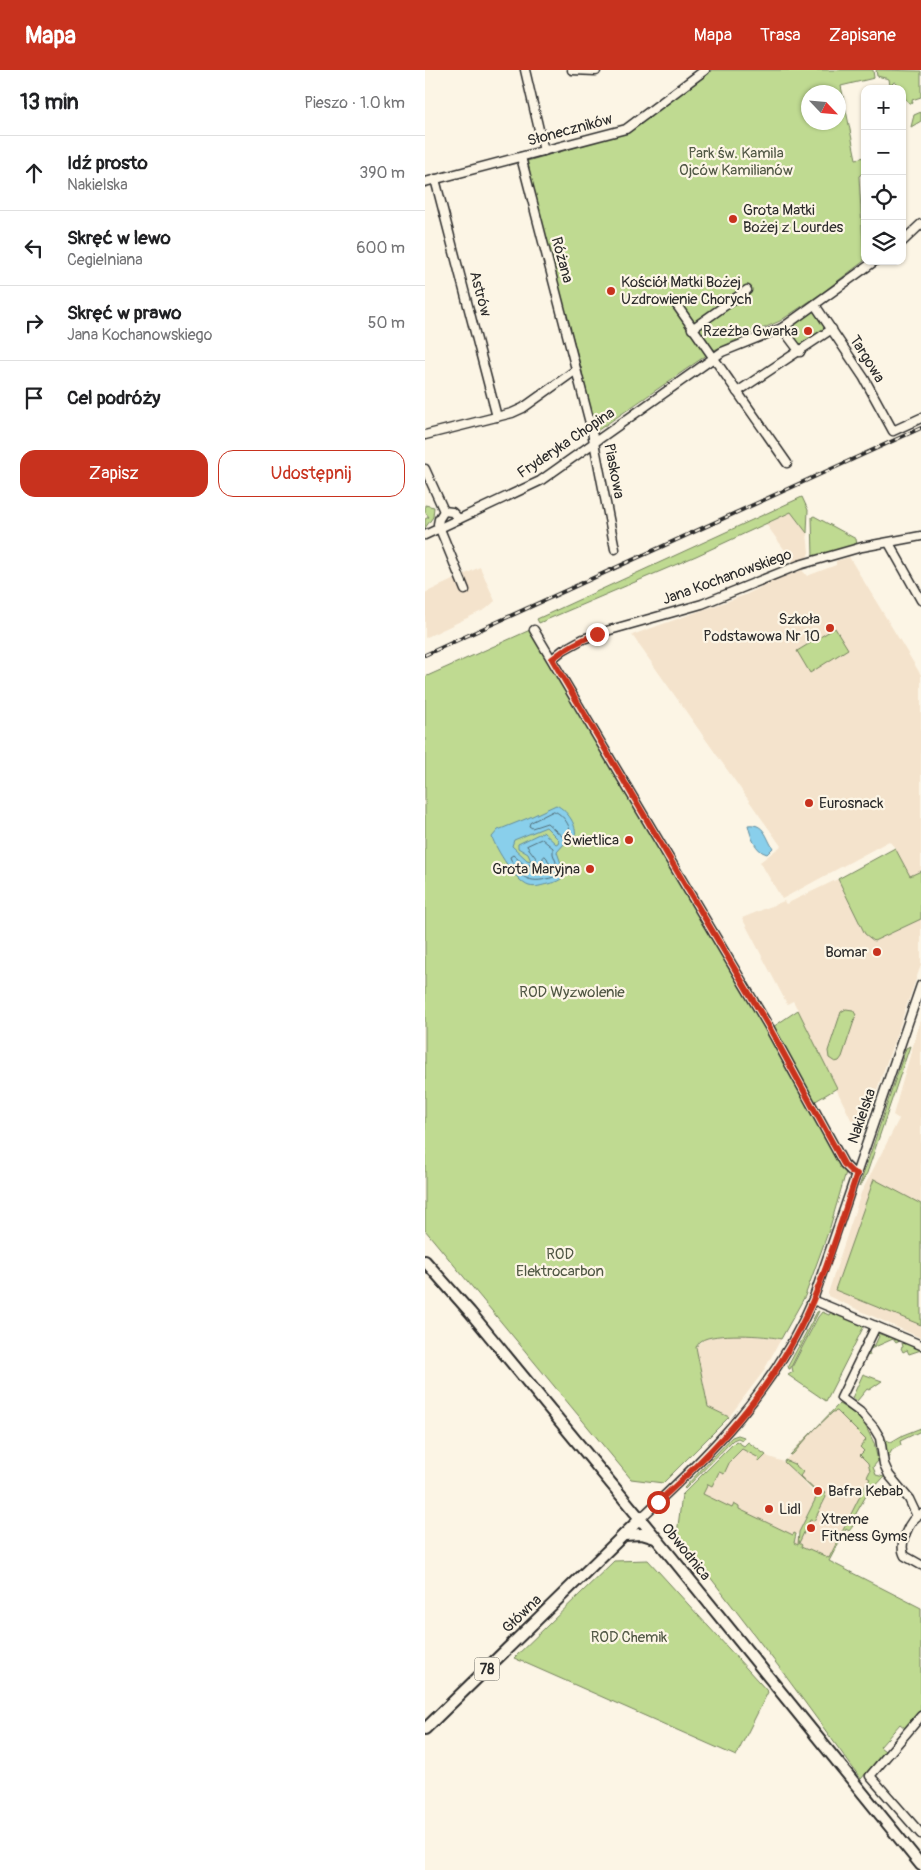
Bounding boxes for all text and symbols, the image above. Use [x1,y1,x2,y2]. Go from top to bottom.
text: Mapa [25,21,76,50]
text: Mapa [694,24,732,47]
text: Trasa [760,24,801,47]
text: Zapisane [829,24,896,47]
north arrow [801,85,846,130]
map controls [861,85,906,265]
button: + [861,85,906,130]
text: 13 min [20,89,79,116]
text: Pieszo · 1.0 km [304,93,405,113]
street label: Słoneczników [525,110,615,150]
button: − [861,130,906,175]
park label: Park św. Kamila Ojców Kamilianów [679,144,793,180]
text: Idź prosto [67,151,148,175]
icon: ahead [20,159,48,187]
text: 390 m [359,163,405,183]
text: Nakielska [67,175,128,195]
button: locate [861,175,906,220]
place label: Grota Matki Bożej z Lourdes [743,201,844,237]
marker: Grota Matki Bożej z Lourdes [727,213,739,225]
button: layers [861,220,906,265]
text: Skręć w lewo [67,226,171,250]
icon: left [20,234,48,262]
street label: Różana [547,235,577,285]
text: 600 m [356,238,405,258]
text: Cegielniana [67,250,143,270]
street label: Astrów [465,269,495,319]
place label: Kościół Matki Bożej Uzdrowienie Chorych [621,273,752,309]
marker: Kościół Matki Bożej Uzdrowienie Chorych [605,285,617,297]
text: Skręć w prawo [67,301,181,325]
icon: right [20,309,48,337]
text: 50 m [368,313,405,333]
place label: Rzeźba Gwarka [703,322,798,341]
text: Jana Kochanowskiego [67,325,212,345]
marker: Rzeźba Gwarka [802,325,814,337]
street label: Targowa [845,332,889,386]
icon: arrive [20,384,48,412]
text: Cel podróży [67,386,160,410]
street label: Fryderyka Chopina [514,403,618,483]
street label: Piaskowa [599,442,629,500]
button: Zapisz [20,450,208,497]
button: Udostępnij [218,450,405,497]
street label: Jana Kochanowskiego [660,545,794,609]
place label: Szkoła Podstawowa Nr 10 [703,610,820,646]
marker: Szkoła Podstawowa Nr 10 [824,622,836,634]
route end [586,623,609,646]
place label: Eurosnack [819,794,884,813]
marker: Eurosnack [803,797,815,809]
place label: Świetlica [563,831,619,850]
marker: Świetlica [623,834,635,846]
place label: Grota Maryjna [492,860,580,879]
marker: Grota Maryjna [584,863,596,875]
place label: Bomar [825,943,868,962]
marker: Bomar [871,946,883,958]
park label: ROD Wyzwolenie [519,983,625,1002]
street label: Nakielska [844,1086,880,1146]
park label: ROD Elektrocarbon [516,1245,604,1281]
place label: Bafra Kebab [828,1482,903,1501]
marker: Bafra Kebab [812,1485,824,1497]
route start [647,1491,670,1514]
place label: Lidl [779,1500,801,1519]
marker: Lidl [763,1503,775,1515]
place label: Xtreme Fitness Gyms [821,1510,908,1546]
street label: Obwodnica [657,1520,715,1584]
marker: Xtreme Fitness Gyms [805,1522,817,1534]
street label: Główna [498,1591,546,1637]
park label: ROD Chemik [591,1628,668,1647]
road number: 78 [475,1658,499,1680]

